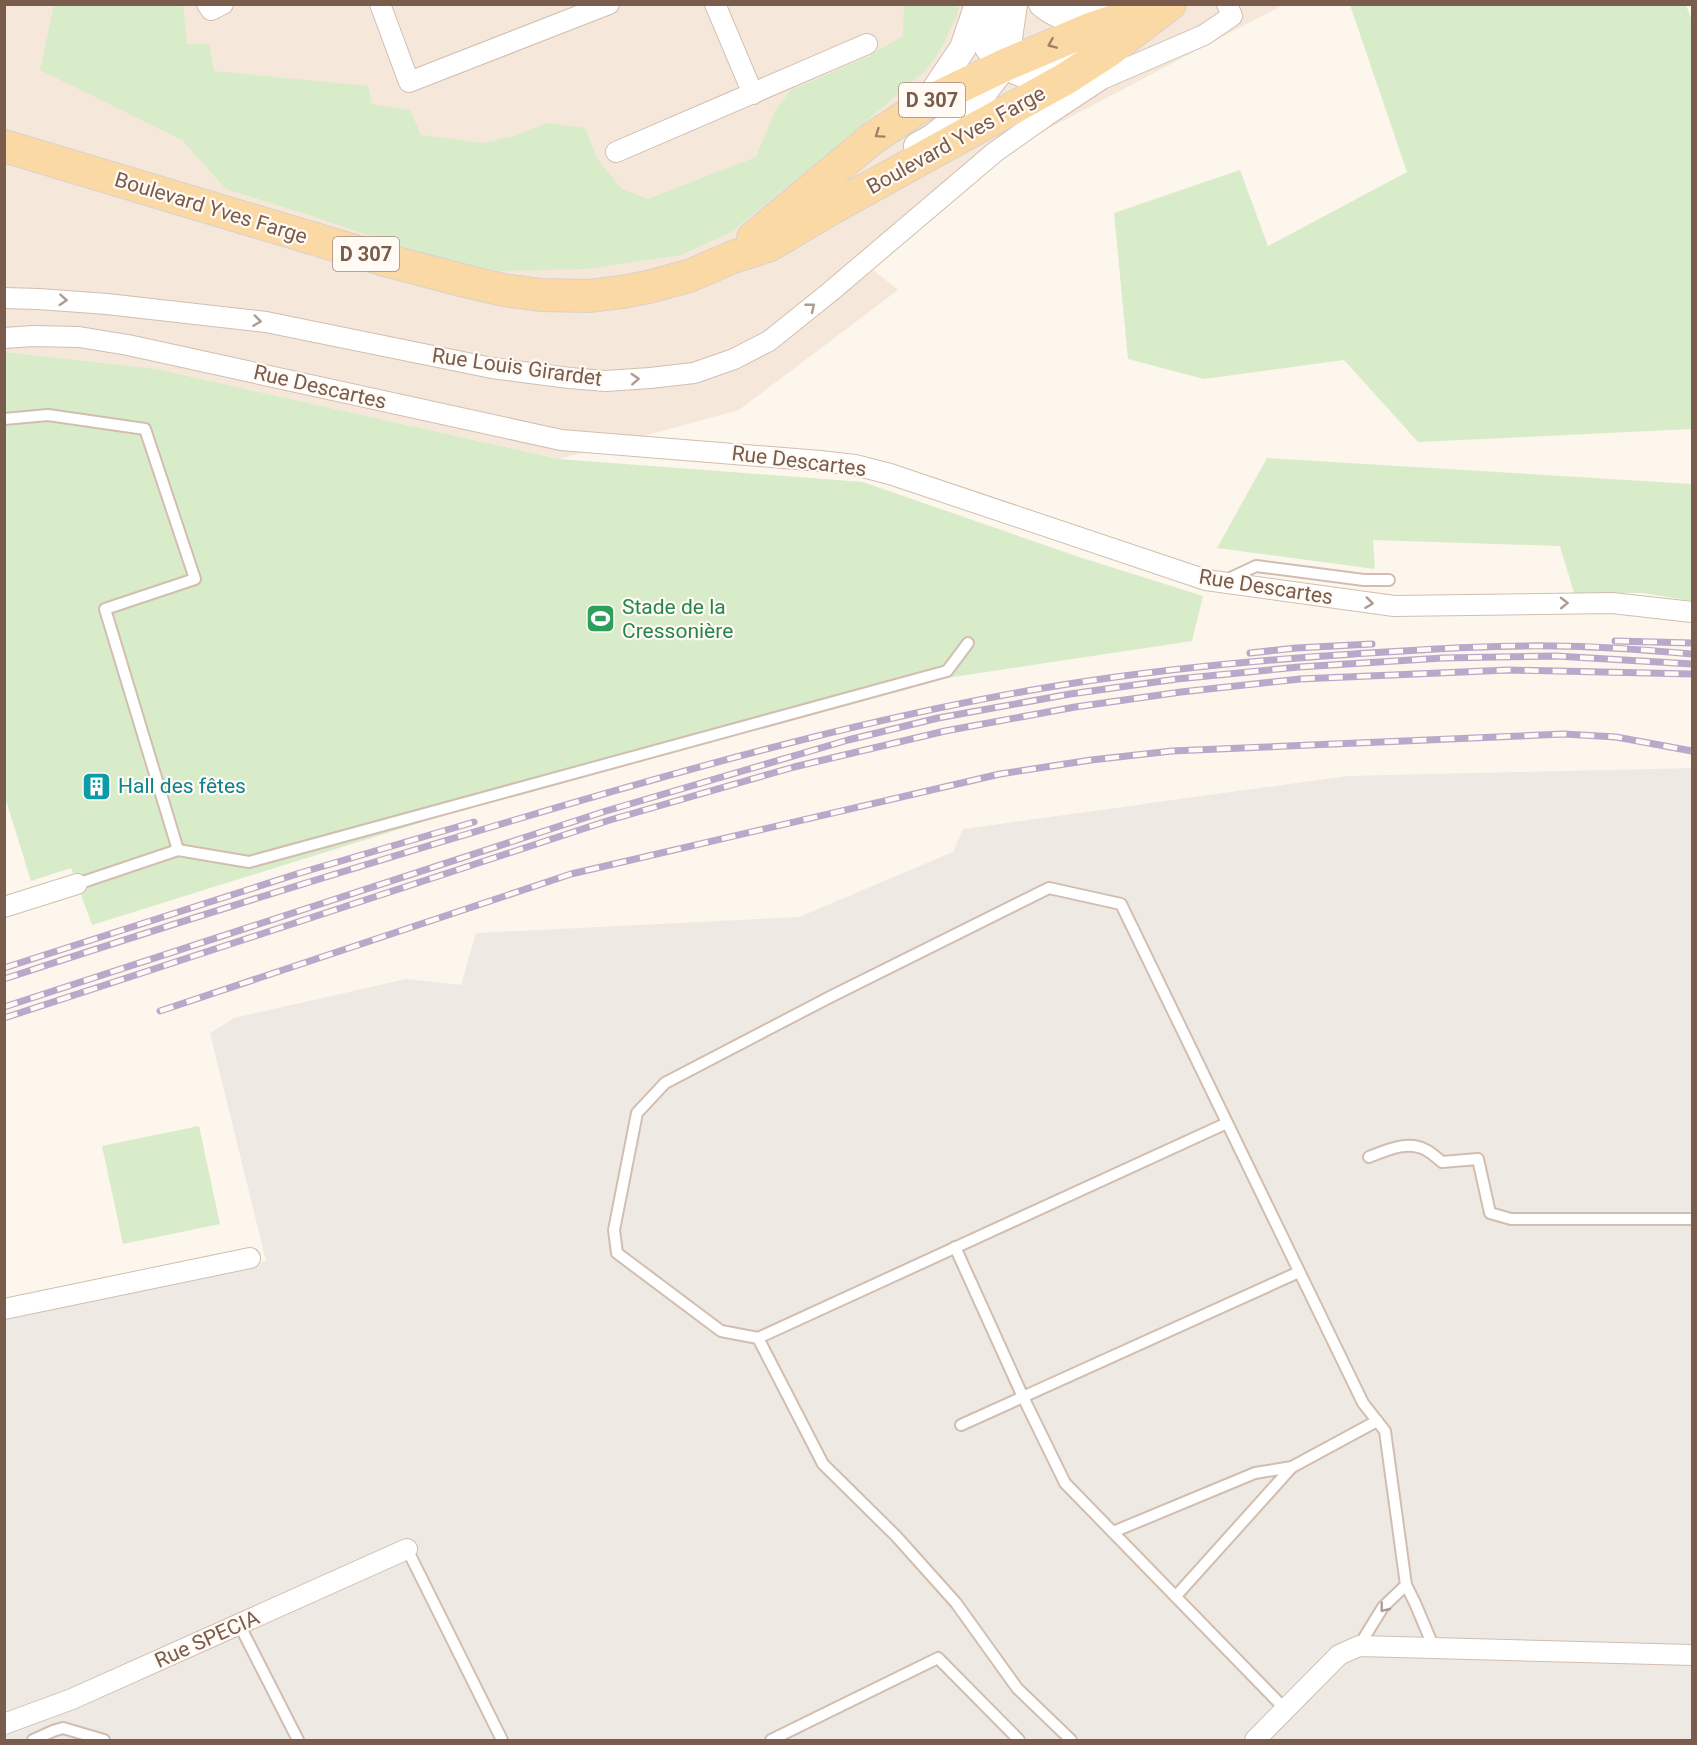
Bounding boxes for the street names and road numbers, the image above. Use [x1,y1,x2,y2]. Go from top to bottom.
street label: Boulevard Yves Farge [863,81,1049,199]
road number: D 307 [899,83,965,117]
street label: Boulevard Yves Farge [112,167,310,249]
road number: D 307 [333,237,399,271]
street label: Rue Louis Girardet [431,343,604,391]
street label: Rue Descartes [251,360,389,414]
street label: Rue Descartes [730,441,868,481]
street label: Rue Descartes [1197,565,1335,609]
street label: Rue SPECIA [151,1605,263,1673]

